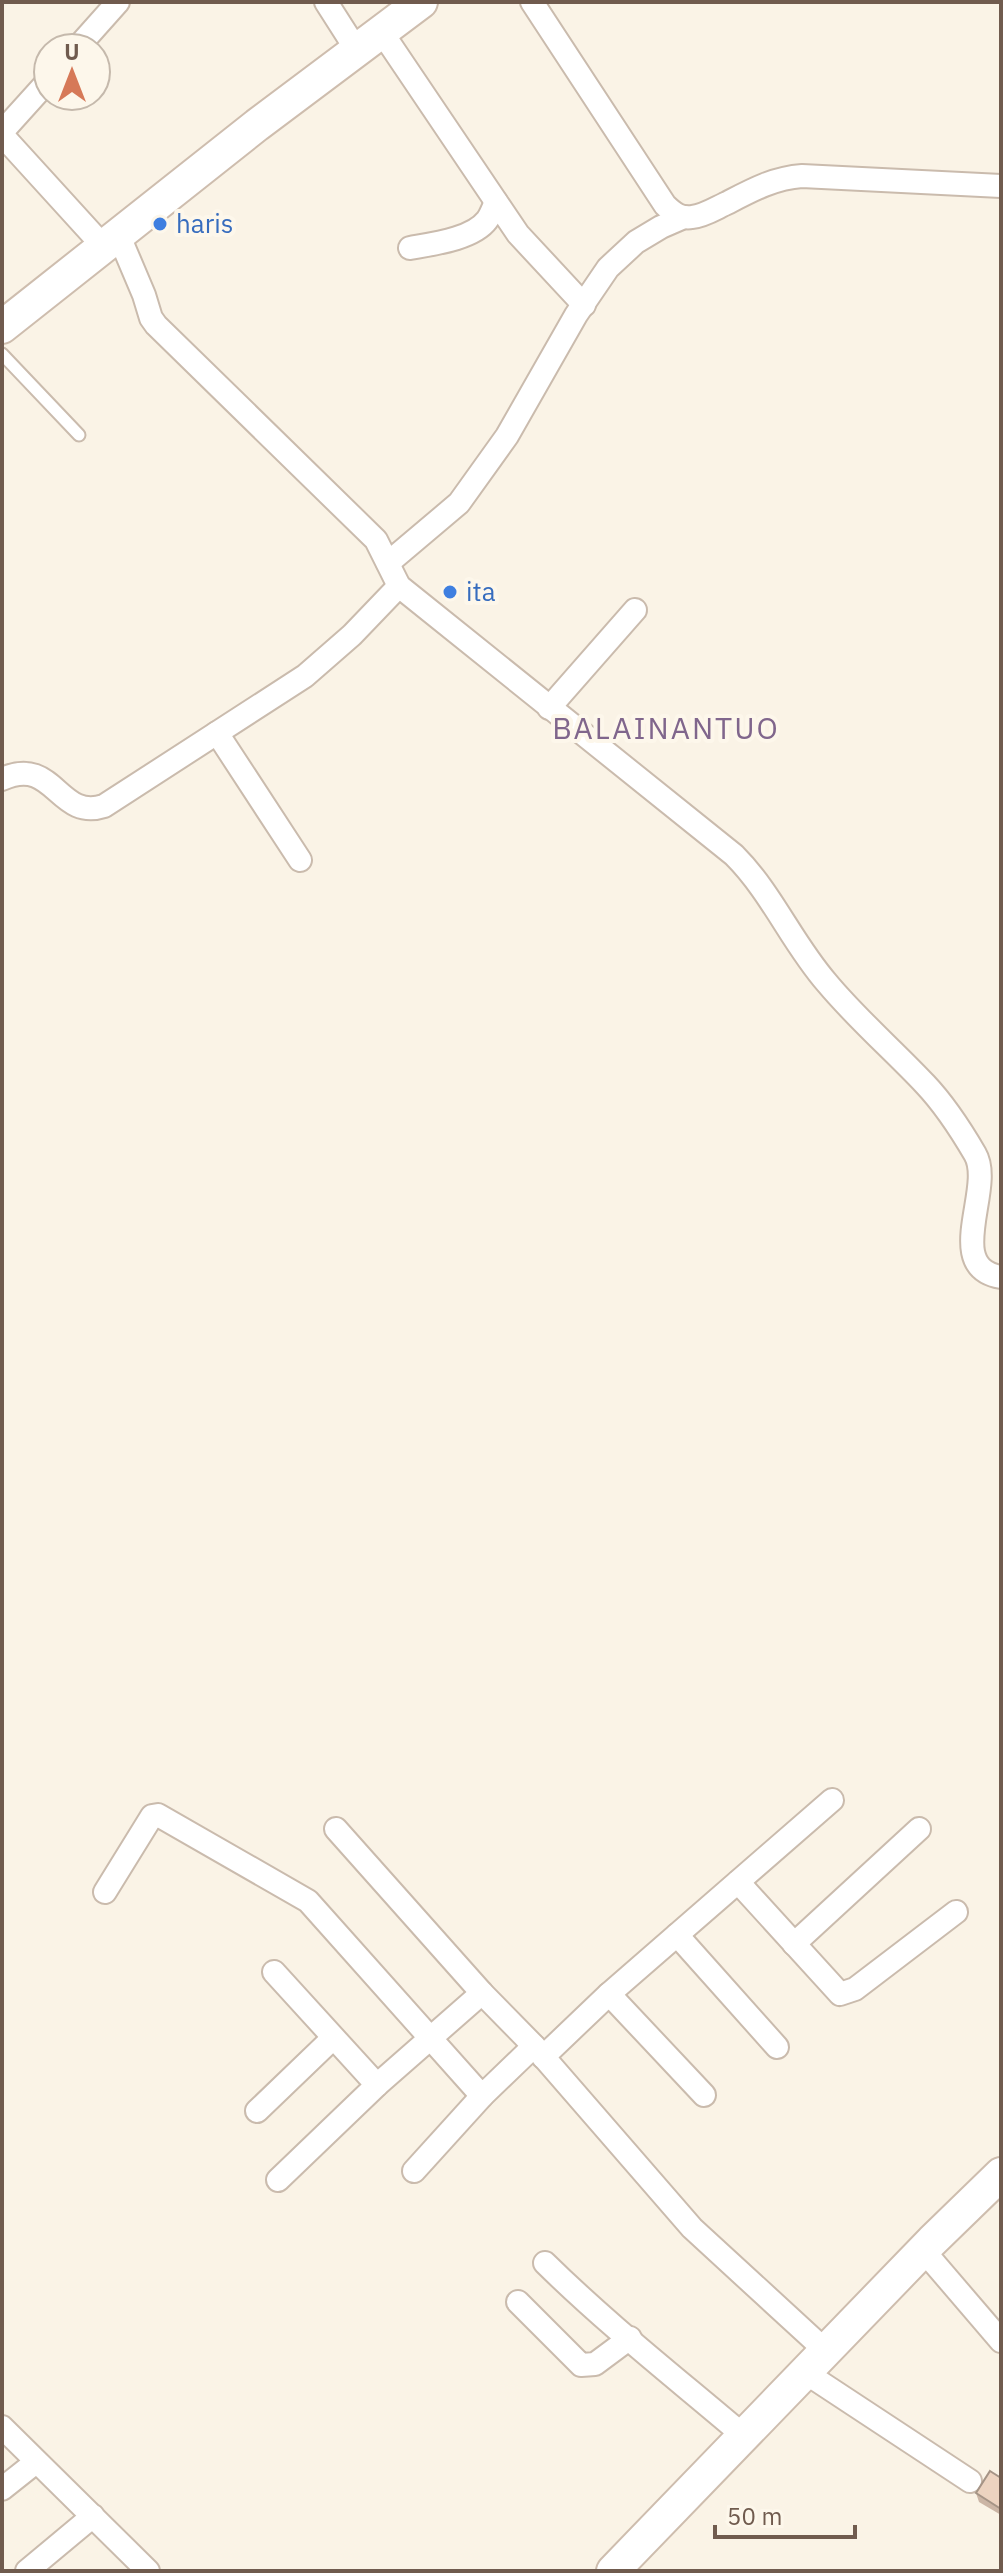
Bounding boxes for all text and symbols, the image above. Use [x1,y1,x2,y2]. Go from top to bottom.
north arrow [32,32,112,112]
text: U [64,37,80,66]
place label: haris [176,206,233,240]
marker: haris [151,215,169,233]
place label: ita [466,574,496,608]
marker: ita [441,583,459,601]
district label: BALAINANTUO [552,708,780,747]
scale bar [715,2489,855,2539]
text: 50 m [727,2500,782,2532]

